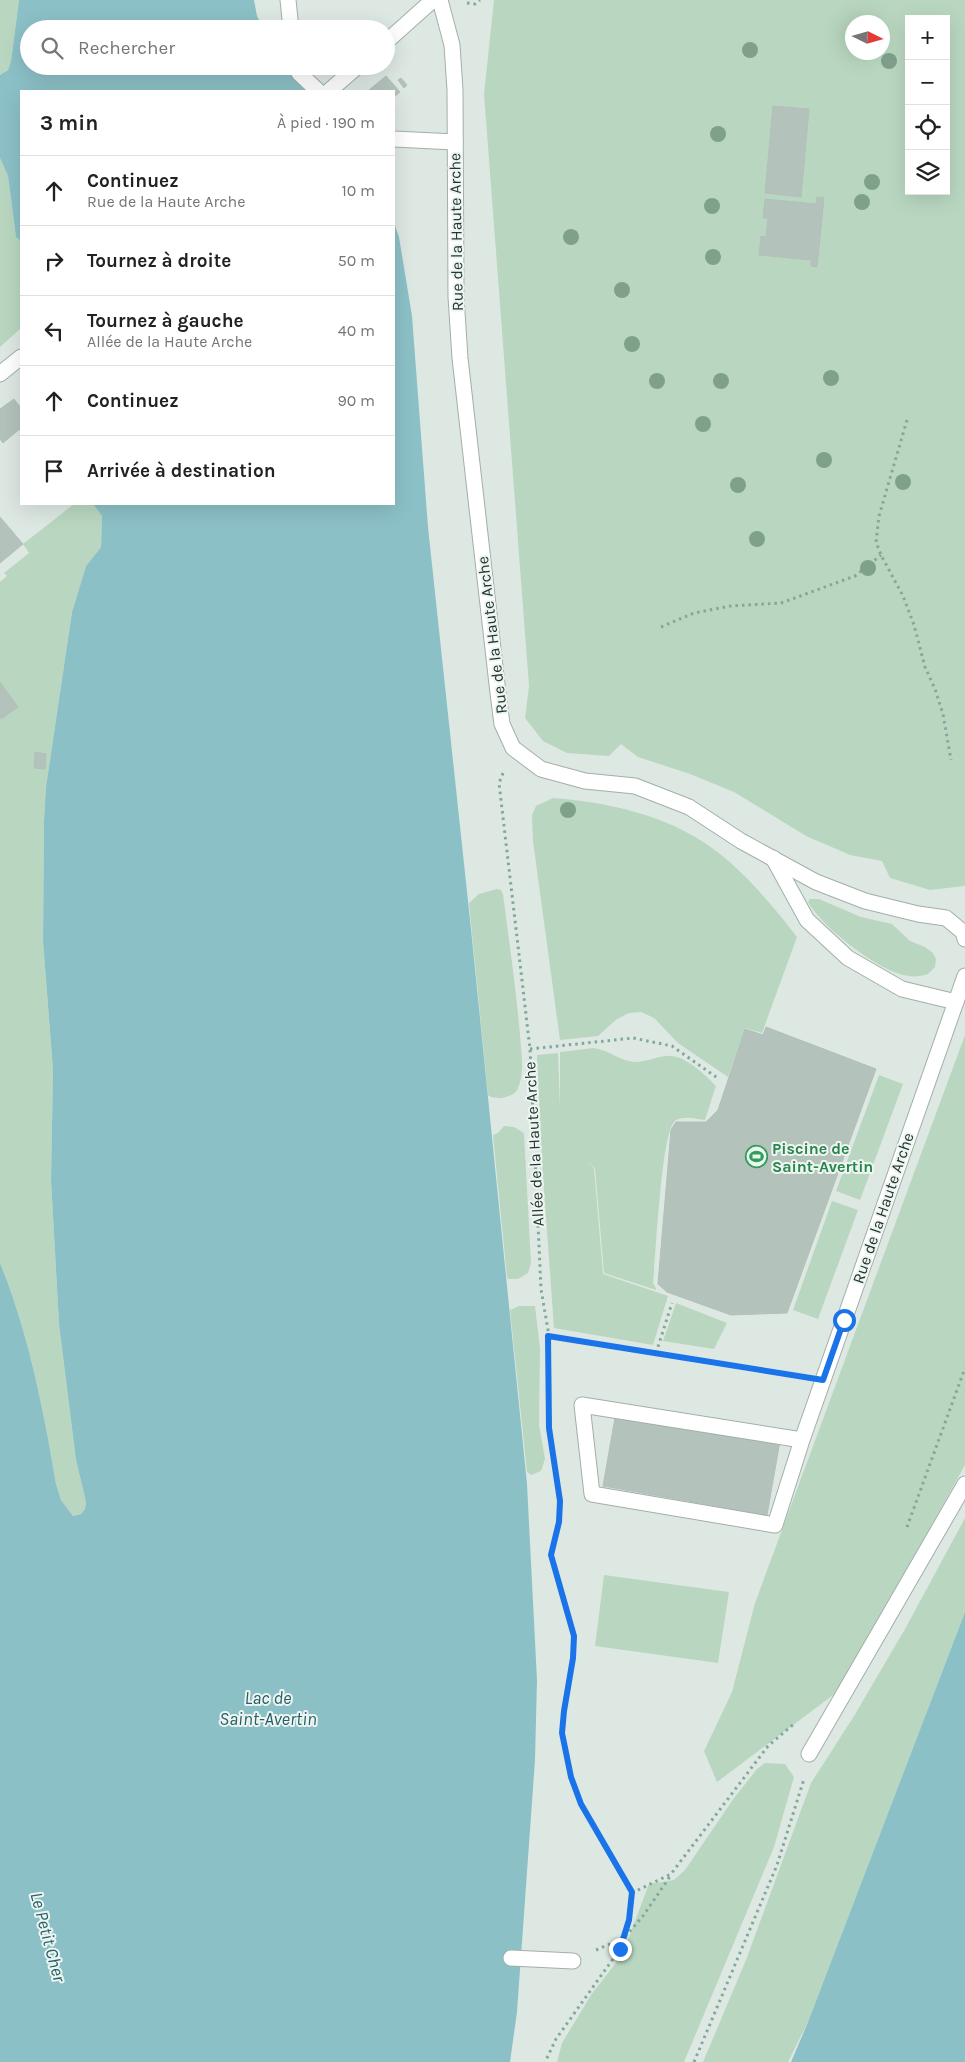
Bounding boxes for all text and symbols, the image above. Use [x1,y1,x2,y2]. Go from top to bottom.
north arrow [845,15,890,60]
map controls [905,15,950,195]
button: + [905,15,950,60]
search box [20,20,395,75]
icon: search [38,34,66,62]
text: Rechercher [78,37,175,59]
button: − [905,60,950,105]
button: locate [905,105,950,150]
text: 3 min [40,111,98,135]
text: À pied · 190 m [277,113,375,132]
button: layers [905,150,950,195]
street label: Rue de la Haute Arche [445,153,467,311]
text: Continuez [87,170,179,192]
icon: ahead [40,177,68,205]
text: 10 m [341,181,375,200]
text: Rue de la Haute Arche [87,192,245,211]
icon: right [40,247,68,275]
text: Tournez à droite [87,250,231,272]
text: 50 m [338,251,375,270]
text: Tournez à gauche [87,310,244,332]
icon: left [40,317,68,345]
text: 40 m [338,321,375,340]
text: Allée de la Haute Arche [87,332,252,351]
icon: ahead [40,387,68,415]
text: Continuez [87,390,179,412]
text: 90 m [337,391,375,410]
icon: arrive [40,457,68,485]
text: Arrivée à destination [87,460,276,482]
street label: Rue de la Haute Arche [473,555,511,715]
street label: Allée de la Haute Arche [520,1061,548,1227]
street label: Rue de la Haute Arche [848,1130,918,1286]
place label: Piscine de Saint-Avertin [772,1139,873,1176]
sports icon: Piscine de Saint-Avertin [744,1145,768,1169]
route start [833,1309,856,1332]
water label: Lac de Saint-Avertin [219,1687,317,1730]
water label: Le Petit Cher [25,1890,71,1985]
route end [609,1938,632,1961]

